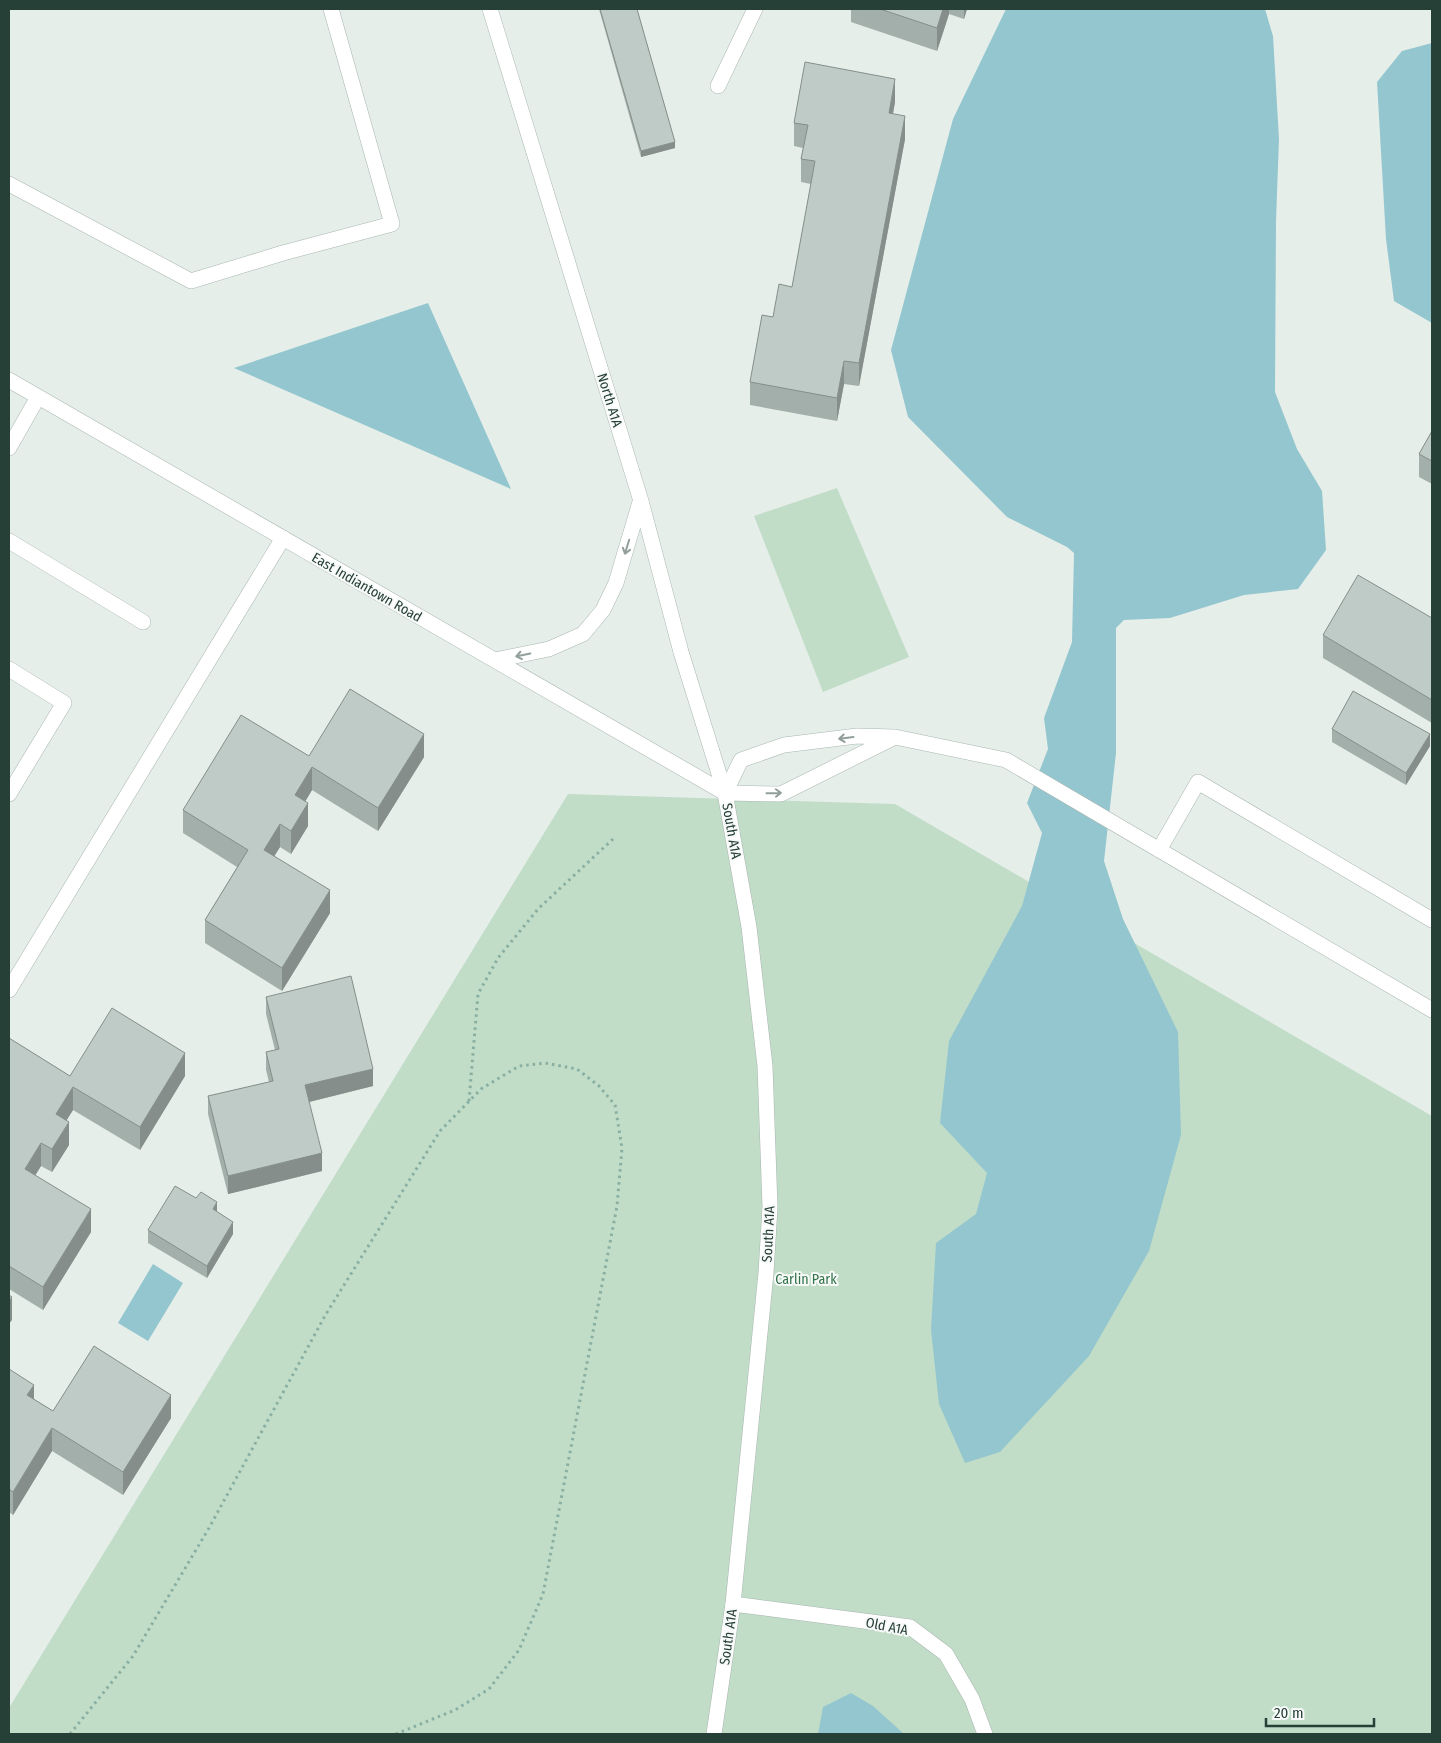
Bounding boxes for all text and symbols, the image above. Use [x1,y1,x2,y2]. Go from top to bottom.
street label: North A1A [593,371,626,430]
one-way arrow [621,539,631,555]
street label: East Indiantown Road [309,549,425,626]
one-way arrow [515,650,531,660]
one-way arrow [839,733,855,743]
one-way arrow [765,789,781,798]
street label: South A1A [718,802,745,861]
street label: South A1A [759,1205,778,1263]
park label: Carlin Park [775,1271,837,1288]
street label: South A1A [716,1607,741,1666]
street label: Old A1A [864,1614,910,1639]
scale bar [1266,1696,1374,1728]
text: 20 m [1274,1704,1304,1722]

